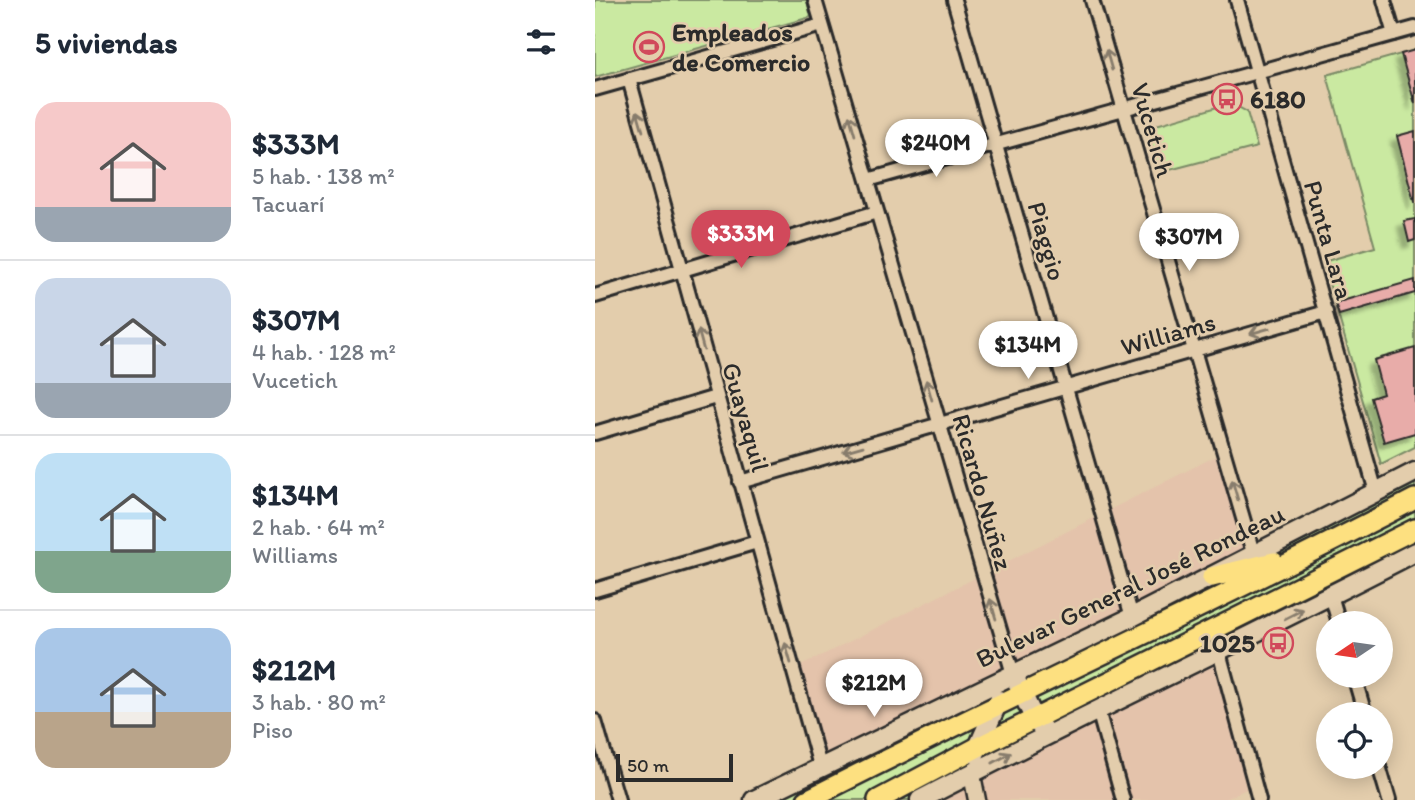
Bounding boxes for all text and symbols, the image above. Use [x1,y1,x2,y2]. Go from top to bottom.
place label: Empleados de Comercio [672,16,810,78]
icon: filters [522,23,560,61]
text: 5 viviendas [35,24,178,61]
sports icon: Empleados de Comercio [632,30,666,64]
one-way arrow [1102,49,1115,71]
street label: Vucetich [1124,79,1182,181]
bus stop icon: 6180 [1210,82,1244,116]
place label: 6180 [1250,83,1306,115]
one-way arrow [633,110,646,132]
one-way arrow [844,114,857,136]
pin: $240M [887,120,985,179]
text: $333M [252,125,340,162]
text: $240M [901,128,971,156]
icon: home [91,130,175,214]
text: 5 hab. · 138 m² [252,162,395,190]
street label: Punta Lara [1297,177,1361,304]
text: Tacuarí [252,190,324,218]
street label: Piaggio [1020,198,1074,284]
pin: $333M [692,210,790,270]
pin: $307M [1140,214,1238,273]
text: $333M [707,219,775,247]
text: $307M [1155,222,1223,250]
text: $307M [252,301,341,338]
street label: Williams [1117,305,1219,363]
icon: home [91,306,175,390]
pin: $134M [979,322,1077,381]
one-way arrow [1249,326,1271,339]
one-way arrow [694,329,707,352]
text: $134M [995,330,1061,358]
text: 4 hab. · 128 m² [252,338,396,366]
street label: Guayaquil [715,359,777,475]
text: Vucetich [252,366,338,394]
one-way arrow [922,380,935,402]
street label: Ricardo Nuñez [945,410,1021,574]
one-way arrow [843,443,865,456]
text: $134M [252,476,339,513]
one-way arrow [1228,479,1241,502]
icon: home [91,481,175,565]
street label: Bulevar General José Rondeau [970,497,1290,675]
text: 2 hab. · 64 m² [252,513,385,541]
text: Williams [252,541,338,569]
one-way arrow [986,598,999,620]
one-way arrow [1283,606,1304,620]
north arrow [1316,611,1393,688]
map controls [1316,611,1393,779]
bus stop icon: 1025 [1261,626,1295,660]
place label: 1025 [1200,627,1255,659]
one-way arrow [781,643,794,665]
text: $212M [252,651,336,688]
icon: home [91,656,175,740]
pin: $212M [825,660,923,719]
text: $212M [842,668,906,696]
text: 3 hab. · 80 m² [252,688,386,716]
button: locate [1316,702,1393,779]
text: Piso [252,716,293,744]
scale bar [616,751,733,783]
one-way arrow [992,751,1012,765]
text: 50 m [627,754,669,777]

